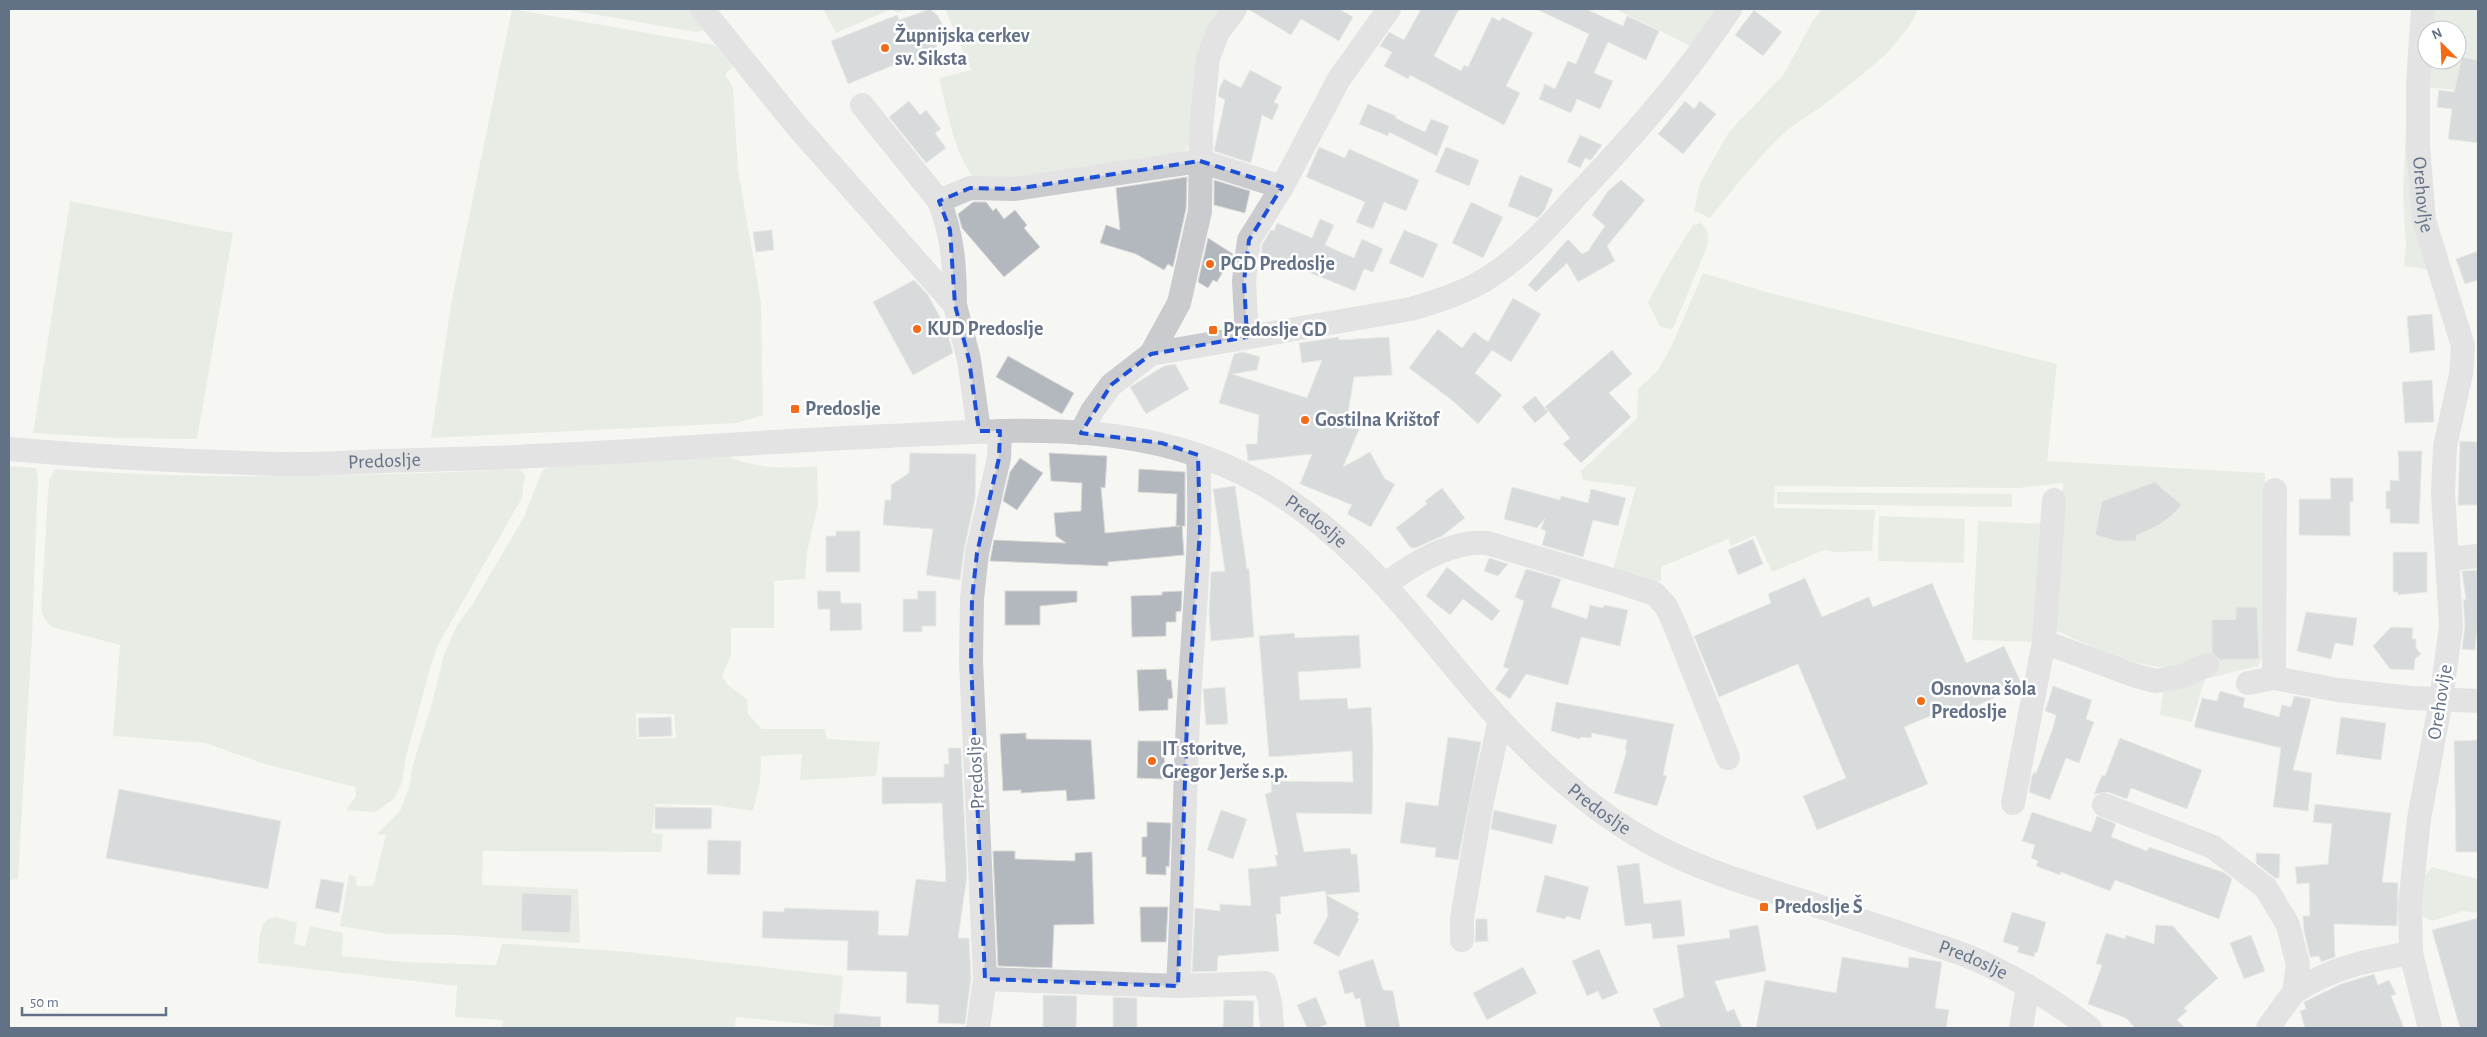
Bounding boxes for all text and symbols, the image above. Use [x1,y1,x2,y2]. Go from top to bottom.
north arrow [2417,20,2467,70]
place label: Župnijska cerkev sv. Siksta [895,23,1030,69]
text: N [2430,26,2444,42]
marker: Župnijska cerkev sv. Siksta [879,42,891,54]
street label: Orehovlje [2409,156,2437,235]
place label: PGD Predoslje [1220,254,1335,274]
marker: PGD Predoslje [1204,258,1216,270]
place label: KUD Predoslje [927,319,1043,339]
place label: Predoslje GD [1223,320,1327,340]
marker: KUD Predoslje [911,323,923,335]
marker: Predoslje GD [1207,324,1219,336]
place label: Predoslje [805,399,881,419]
marker: Predoslje [789,403,801,415]
place label: Gostilna Krištof [1315,410,1440,430]
marker: Gostilna Krištof [1299,414,1311,426]
street label: Predoslje [347,450,421,473]
street label: Predoslje [1281,491,1351,552]
street label: Orehovlje [2424,663,2456,741]
place label: Osnovna šola Predoslje [1931,679,2037,722]
marker: Osnovna šola Predoslje [1915,695,1927,707]
street label: Predoslje [964,736,988,810]
place label: IT storitve, Gregor Jerše s.p. [1162,739,1288,782]
marker: IT storitve, Gregor Jerše s.p. [1146,755,1158,767]
street label: Predoslje [1564,780,1634,839]
place label: Predoslje Š [1774,894,1863,917]
marker: Predoslje Š [1758,901,1770,913]
street label: Predoslje [1936,937,2011,983]
scale bar [22,984,166,1016]
text: 50 m [30,995,59,1010]

